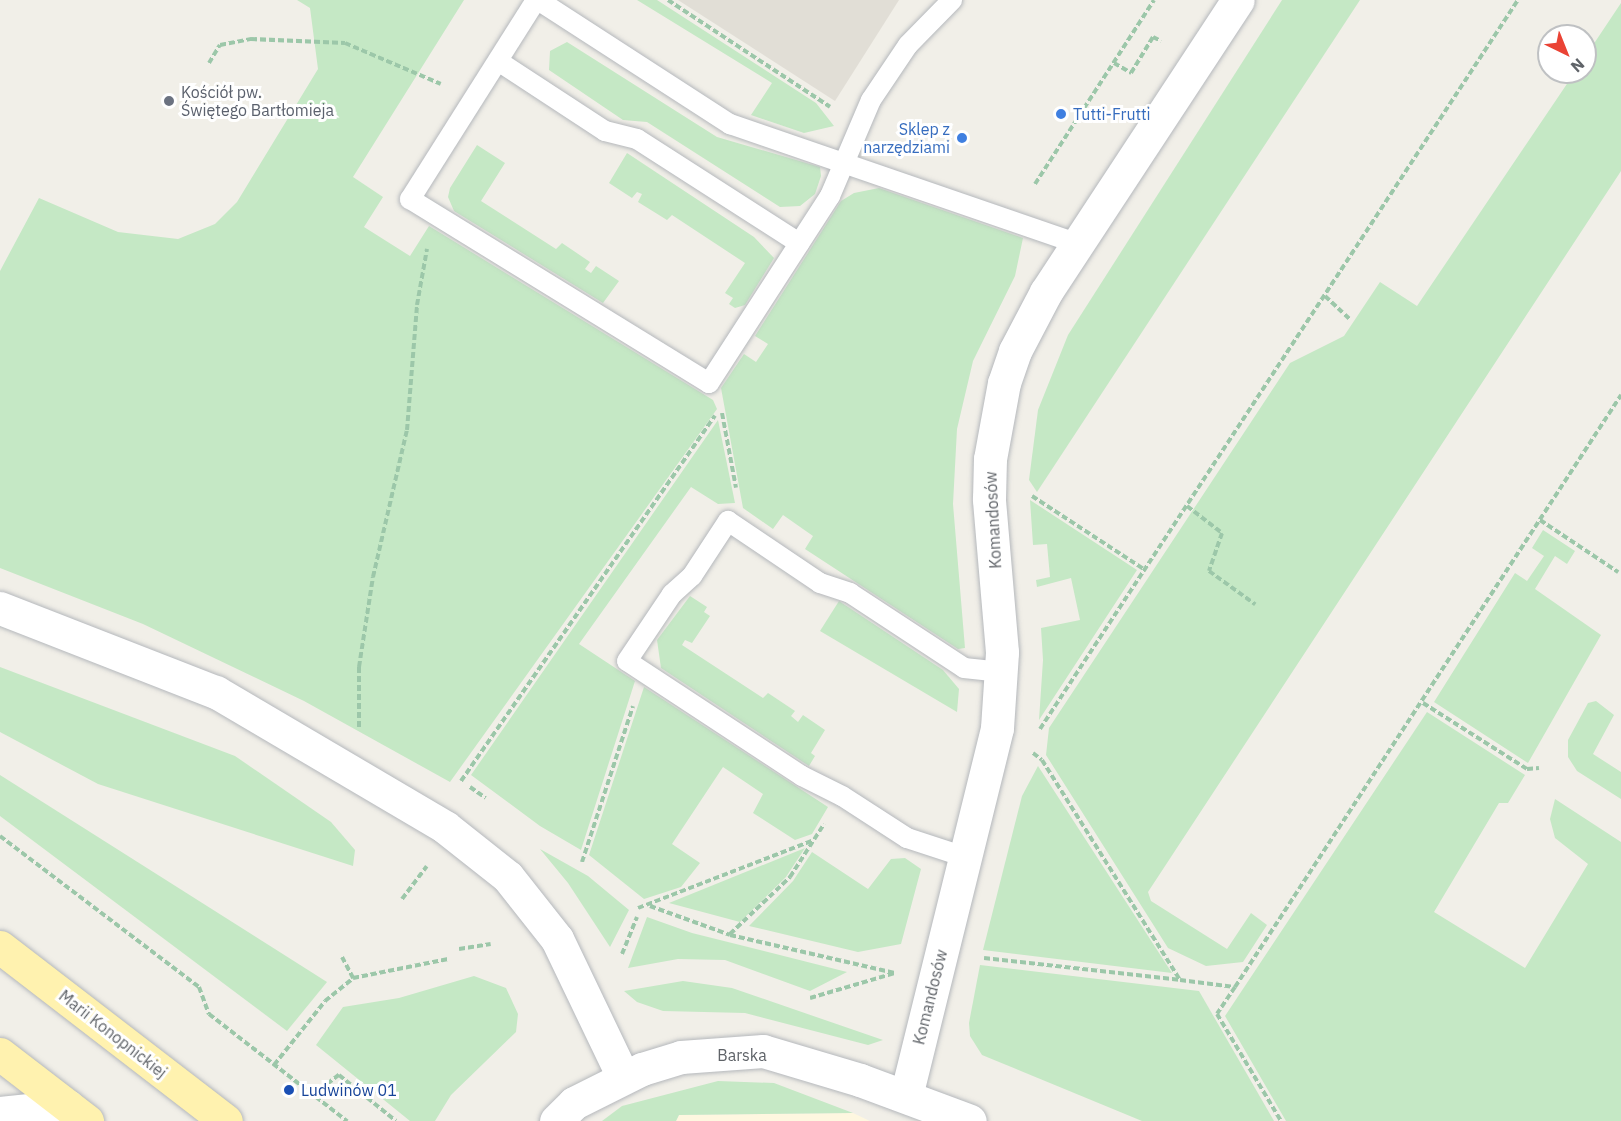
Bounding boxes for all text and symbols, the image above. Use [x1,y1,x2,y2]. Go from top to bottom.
north arrow [1537,24,1597,84]
text: N [1567,54,1589,77]
place label: Kościół pw. Świętego Bartłomieja [181,82,334,120]
marker: Kościół pw. Świętego Bartłomieja [162,94,176,108]
place label: Tutti-Frutti [1073,104,1151,124]
marker: Tutti-Frutti [1054,107,1068,121]
place label: Sklep z narzędziami [863,119,950,157]
marker: Sklep z narzędziami [955,131,969,145]
street label: Komandosów [981,471,1005,569]
street label: Komandosów [909,947,951,1047]
street label: Marii Konopnickiej [55,986,171,1082]
street label: Barska [717,1045,767,1065]
place label: Ludwinów 01 [301,1080,397,1100]
marker: Ludwinów 01 [282,1083,296,1097]

